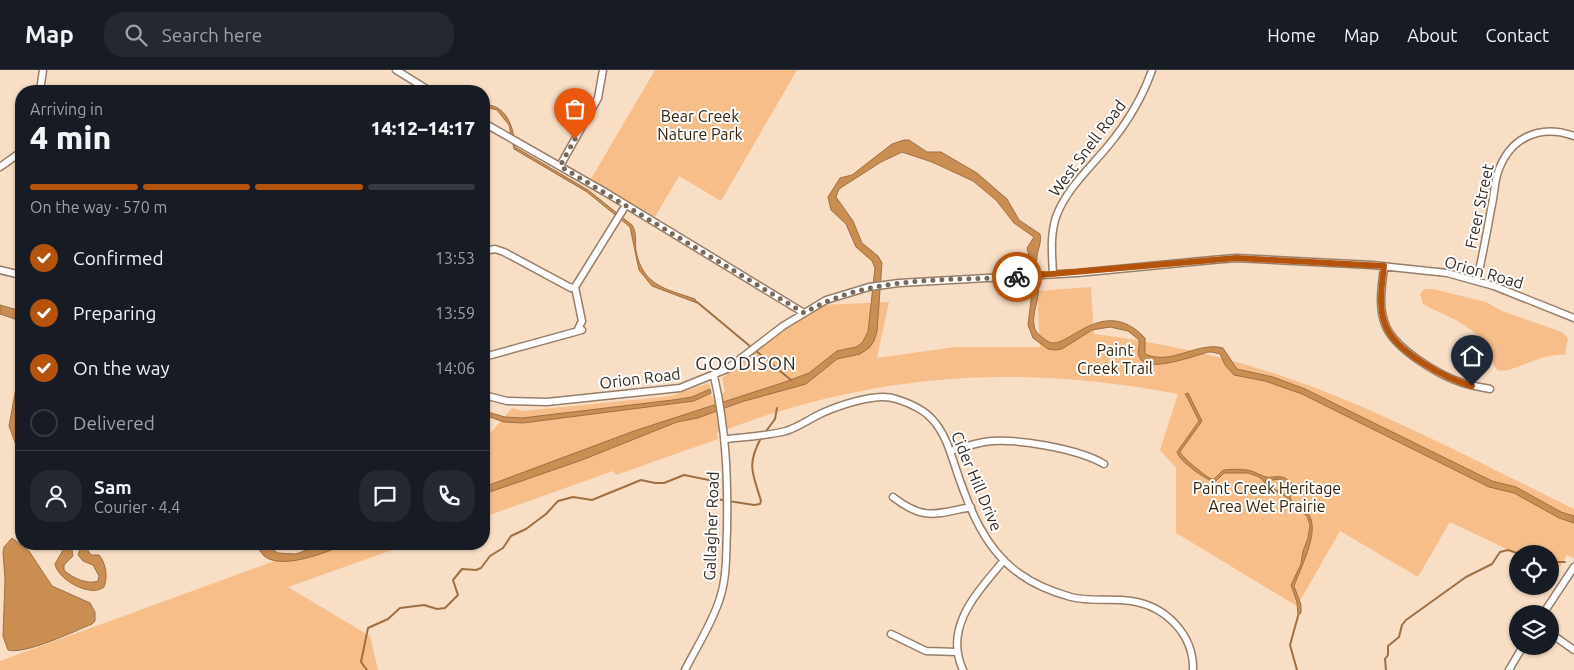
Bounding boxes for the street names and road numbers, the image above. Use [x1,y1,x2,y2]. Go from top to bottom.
street label: West Snell Road [1045,96,1129,200]
street label: Freer Street [1461,161,1497,250]
street label: Orion Road [1442,252,1526,292]
street label: Orion Road [598,364,682,392]
street label: Cider Hill Drive [948,428,1006,534]
street label: Gallagher Road [700,471,722,581]

